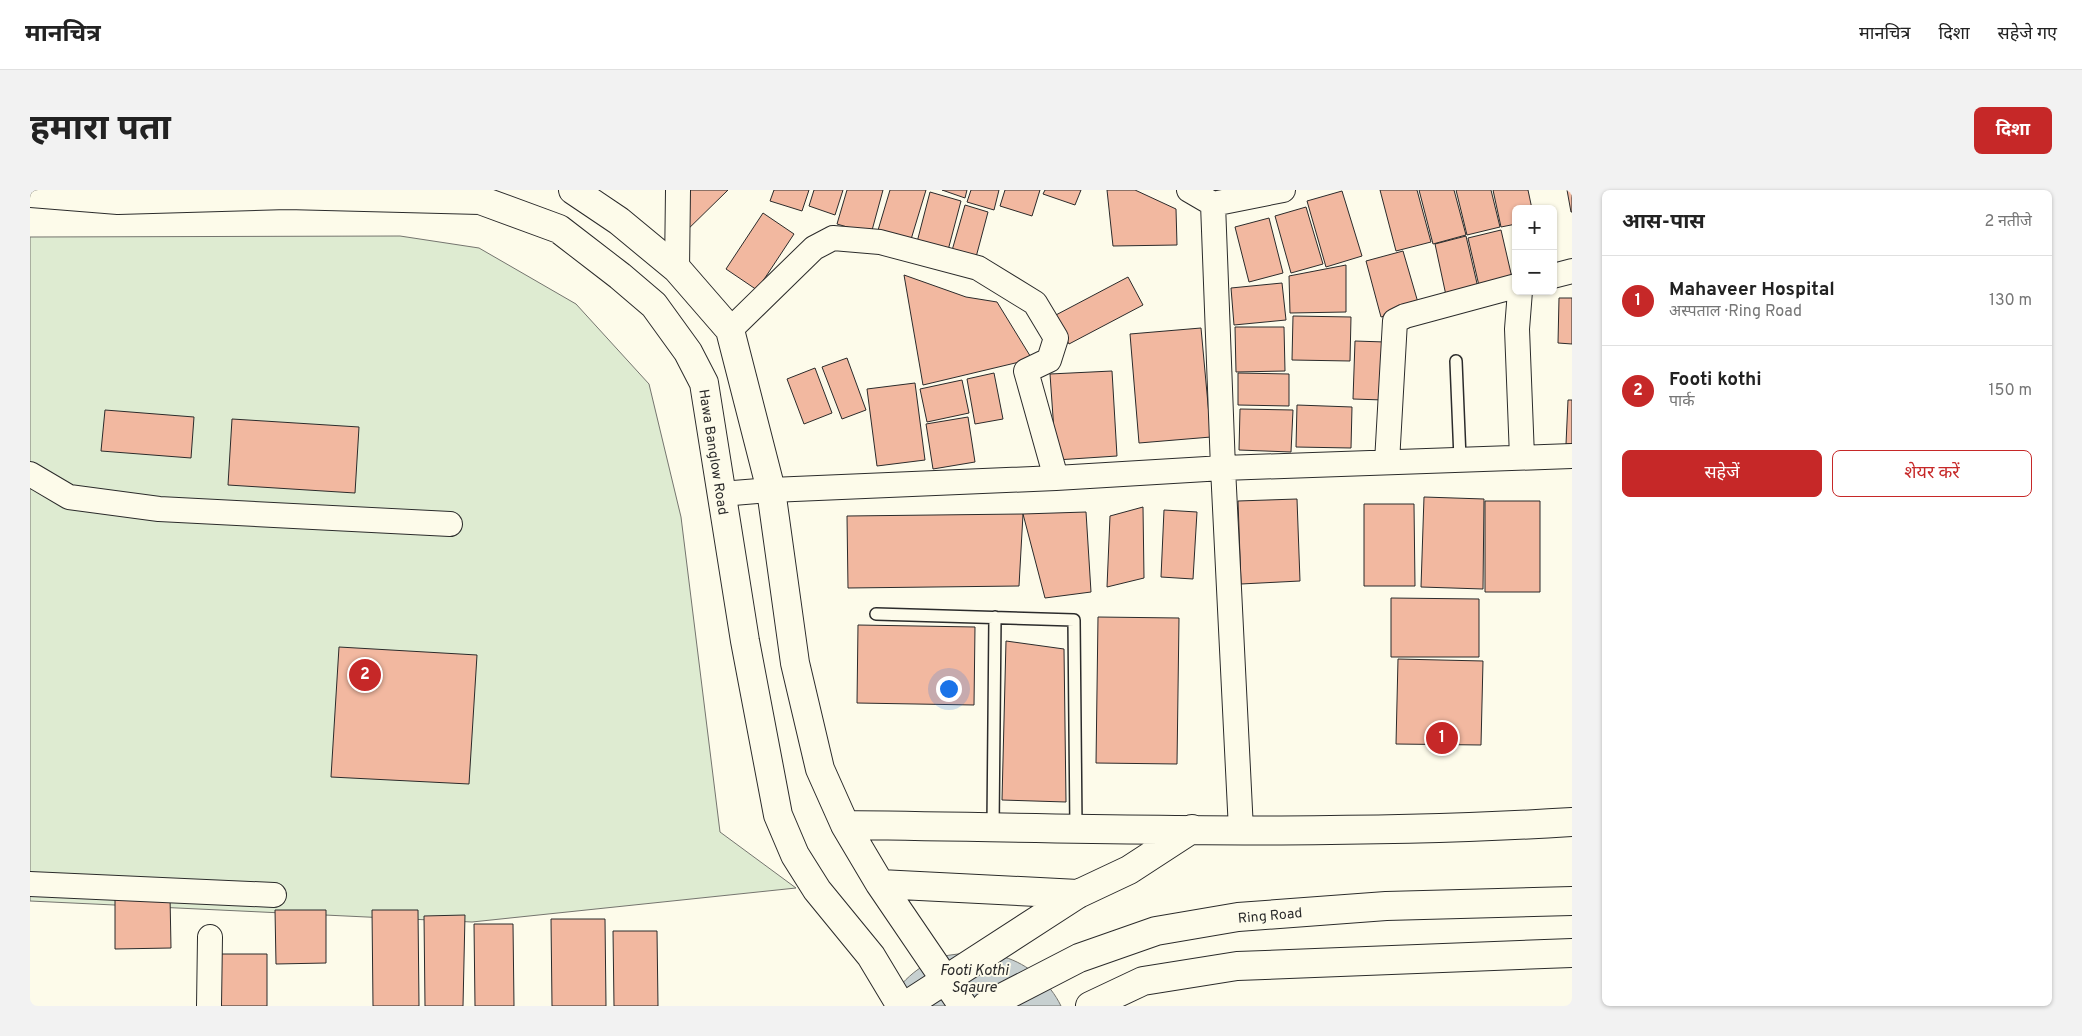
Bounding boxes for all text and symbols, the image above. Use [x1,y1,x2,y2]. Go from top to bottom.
text: मानचित्र [25,20,101,50]
text: मानचित्र [1859,23,1910,46]
text: दिशा [1938,23,1970,46]
text: सहेजे गए [1998,23,2057,46]
button: दिशा [1974,107,2052,154]
text: हमारा पता [30,108,171,152]
map controls [1512,205,1557,295]
button: + [1512,205,1557,250]
text: आस-पास [1622,209,1705,236]
text: 2 नतीजे [1984,212,2032,232]
button: − [1512,250,1557,295]
text: Mahaveer Hospital [1669,278,1835,302]
text: 1 [1635,291,1641,311]
text: 130 m [1989,291,2032,311]
text: अस्पताल · Ring Road [1669,302,1802,322]
text: Footi kothi [1669,368,1762,392]
text: 2 [1633,381,1643,401]
text: 150 m [1989,381,2032,401]
street label: Hawa Banglow Road [694,388,731,516]
text: पार्क [1669,392,1695,412]
button: सहेजें [1622,450,1822,497]
button: शेयर करें [1832,450,2032,497]
pin: 2 [349,656,381,694]
your location [936,676,962,702]
pin: 1 [1426,719,1458,757]
street label: Ring Road [1237,905,1303,928]
water label: Footi Kothi Sqaure [940,962,1010,998]

